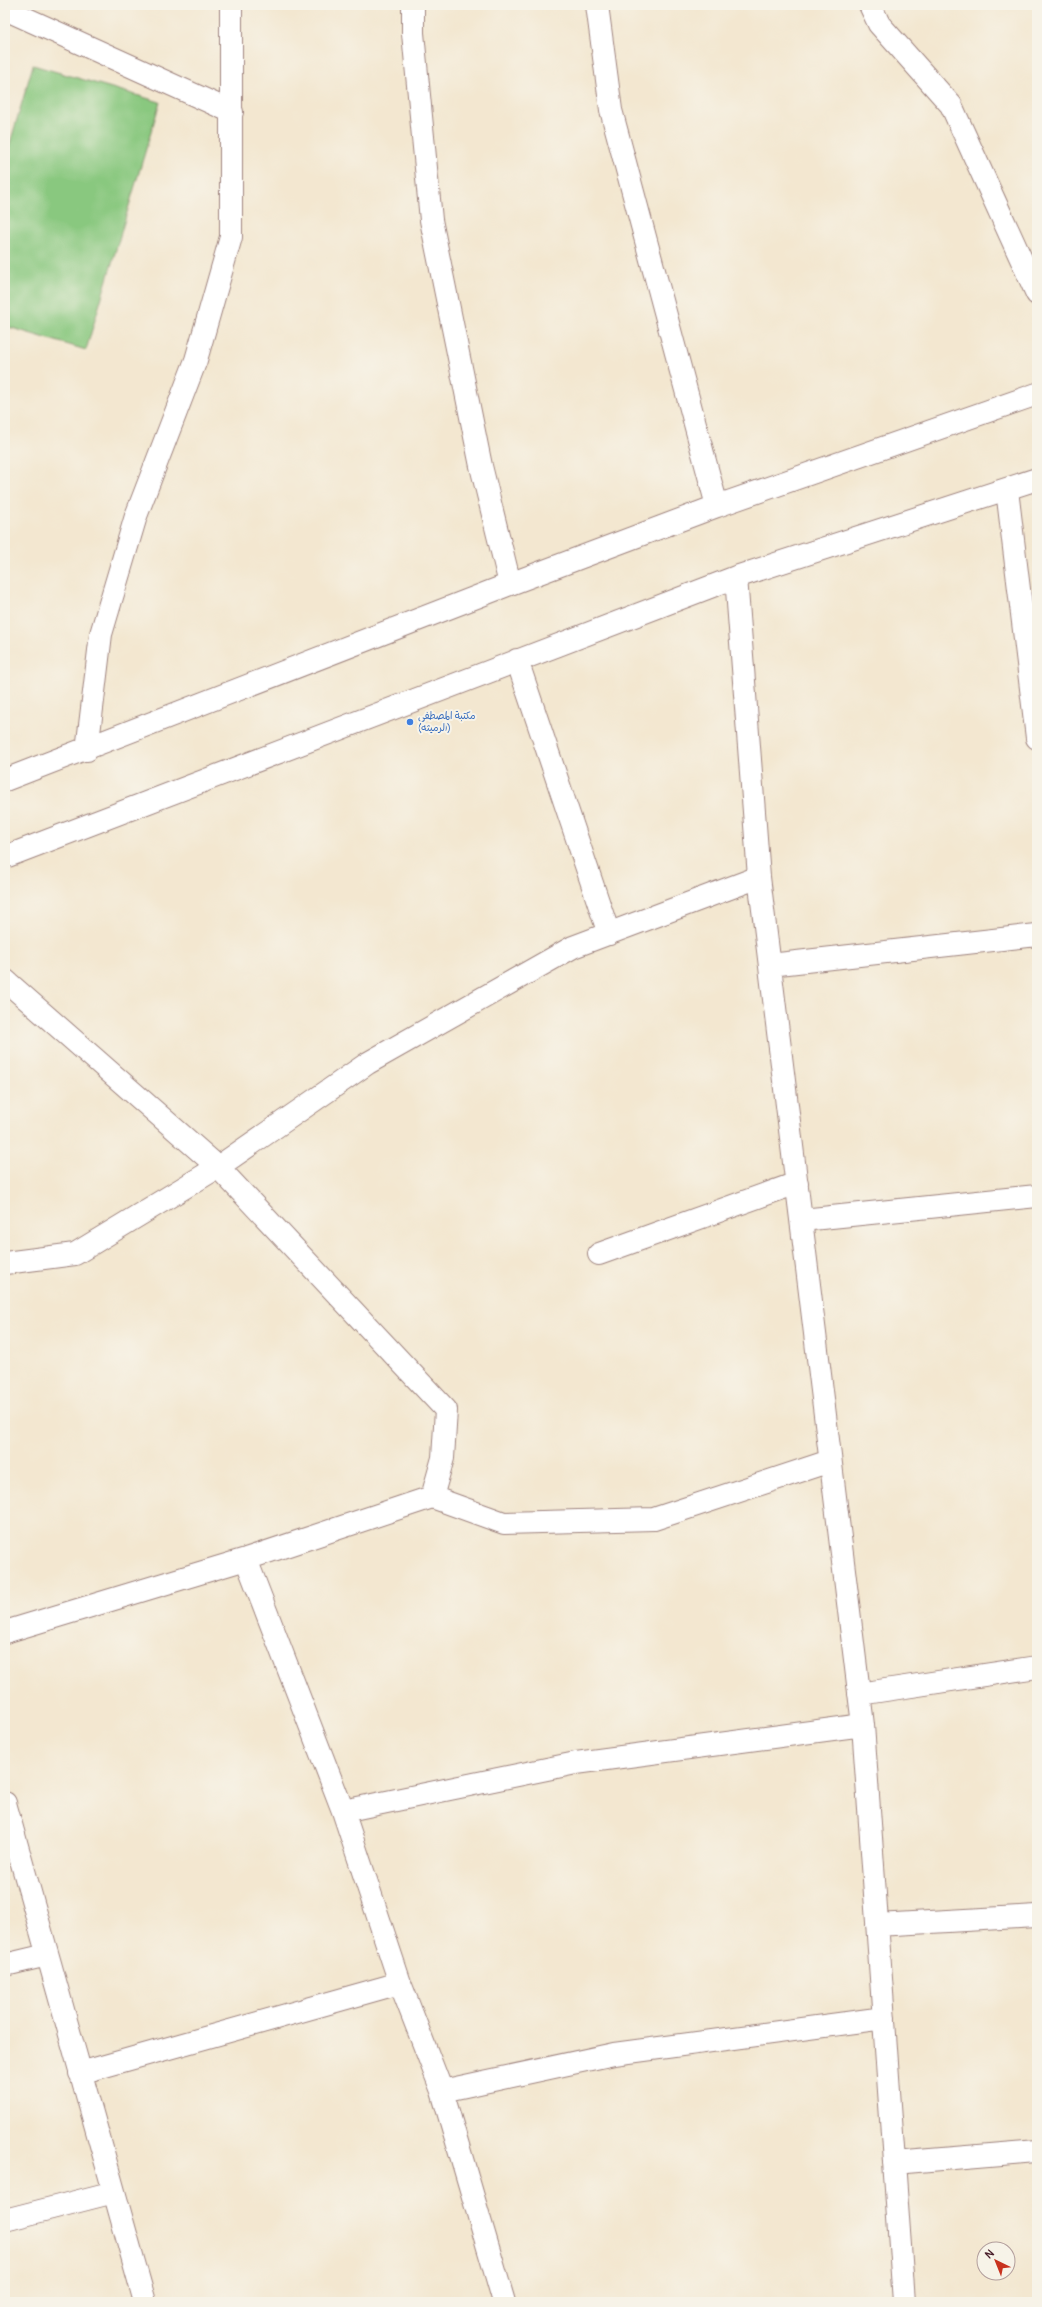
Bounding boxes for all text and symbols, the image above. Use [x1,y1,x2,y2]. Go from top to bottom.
place label: مكتبة المصطفى (الرميثه) [418,710,476,734]
marker: مكتبة المصطفى (الرميثه) [405,717,415,727]
north arrow [976,2241,1016,2281]
text: N [982,2246,997,2261]

